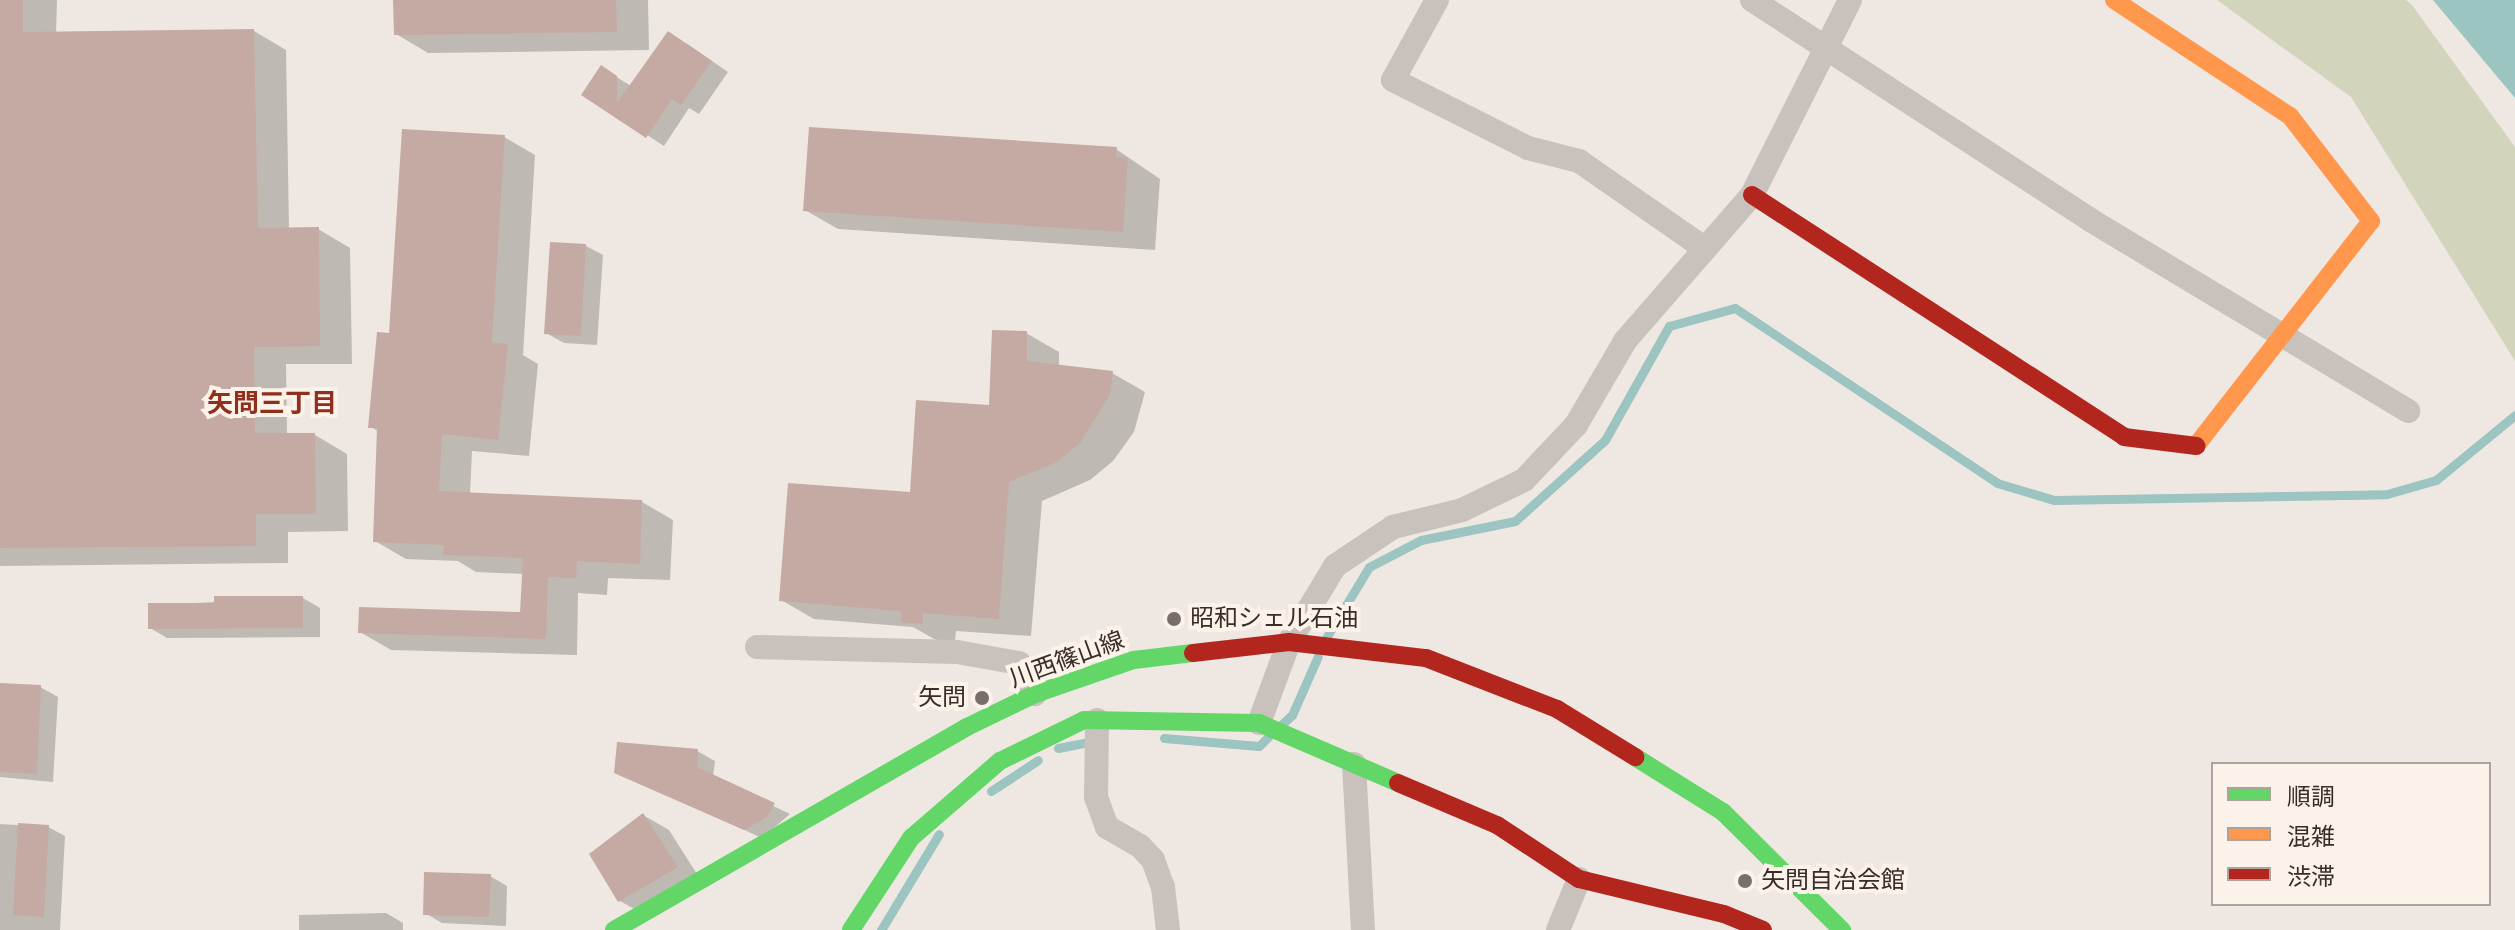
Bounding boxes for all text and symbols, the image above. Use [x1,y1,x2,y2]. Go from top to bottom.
district label: 矢問三丁目 [207,388,337,420]
place label: 昭和シェル石油 [1190,605,1358,633]
marker: 昭和シェル石油 [1165,610,1183,628]
street label: 川西篠山線 [1006,626,1128,694]
place label: 矢問 [918,684,966,712]
marker: 矢問 [973,689,991,707]
legend [2211,762,2491,906]
text: 順調 [2287,783,2335,811]
text: 混雑 [2287,823,2335,851]
text: 渋滞 [2287,863,2335,891]
place label: 矢問自治会館 [1761,867,1905,895]
marker: 矢問自治会館 [1736,872,1754,890]

